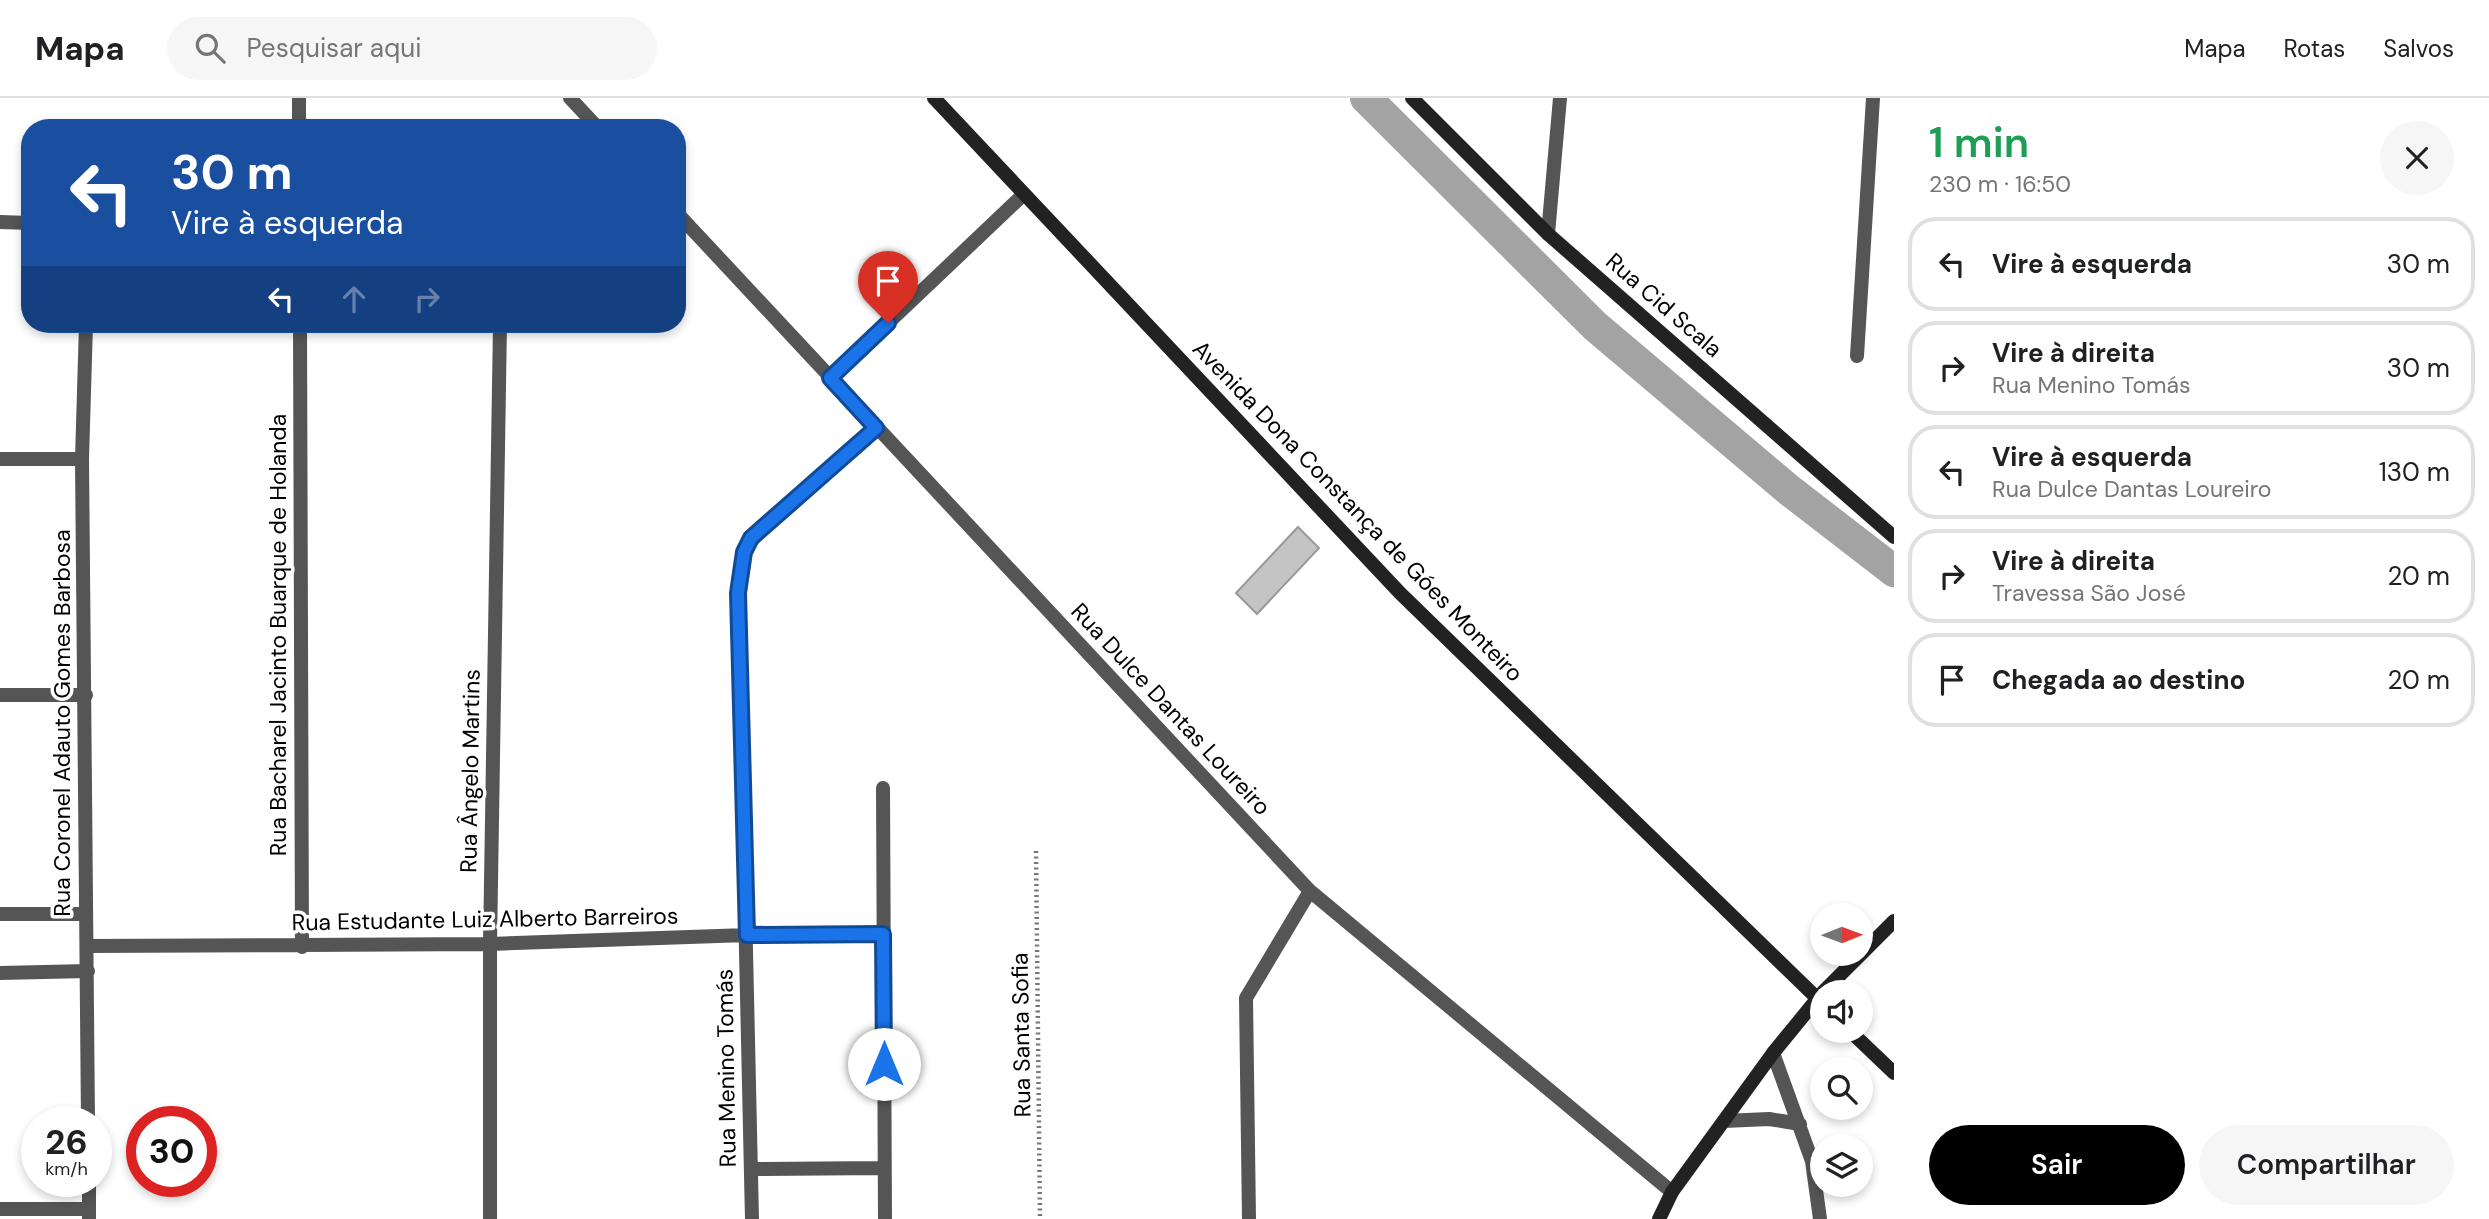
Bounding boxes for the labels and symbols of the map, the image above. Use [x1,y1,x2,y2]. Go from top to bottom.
street label: Rua Cid Scala [1600,246,1728,364]
pin [858,251,918,323]
street label: Avenida Dona Constança de Góes Monteiro [1186,334,1530,688]
street label: Rua Bacharel Jacinto Buarque de Holanda [263,414,293,856]
street label: Rua Coronel Adauto Gomes Barbosa [47,529,77,917]
street label: Rua Dulce Dantas Loureiro [1065,597,1277,821]
street label: Rua Ângelo Martins [453,669,487,873]
street label: Rua Estudante Luiz Alberto Barreiros [291,901,679,937]
north arrow [1810,903,1872,966]
street label: Rua Santa Sofia [1005,952,1037,1118]
street label: Rua Menino Tomás [709,968,743,1168]
position arrow [847,1027,921,1101]
speed limit sign: 30 [126,1106,217,1197]

